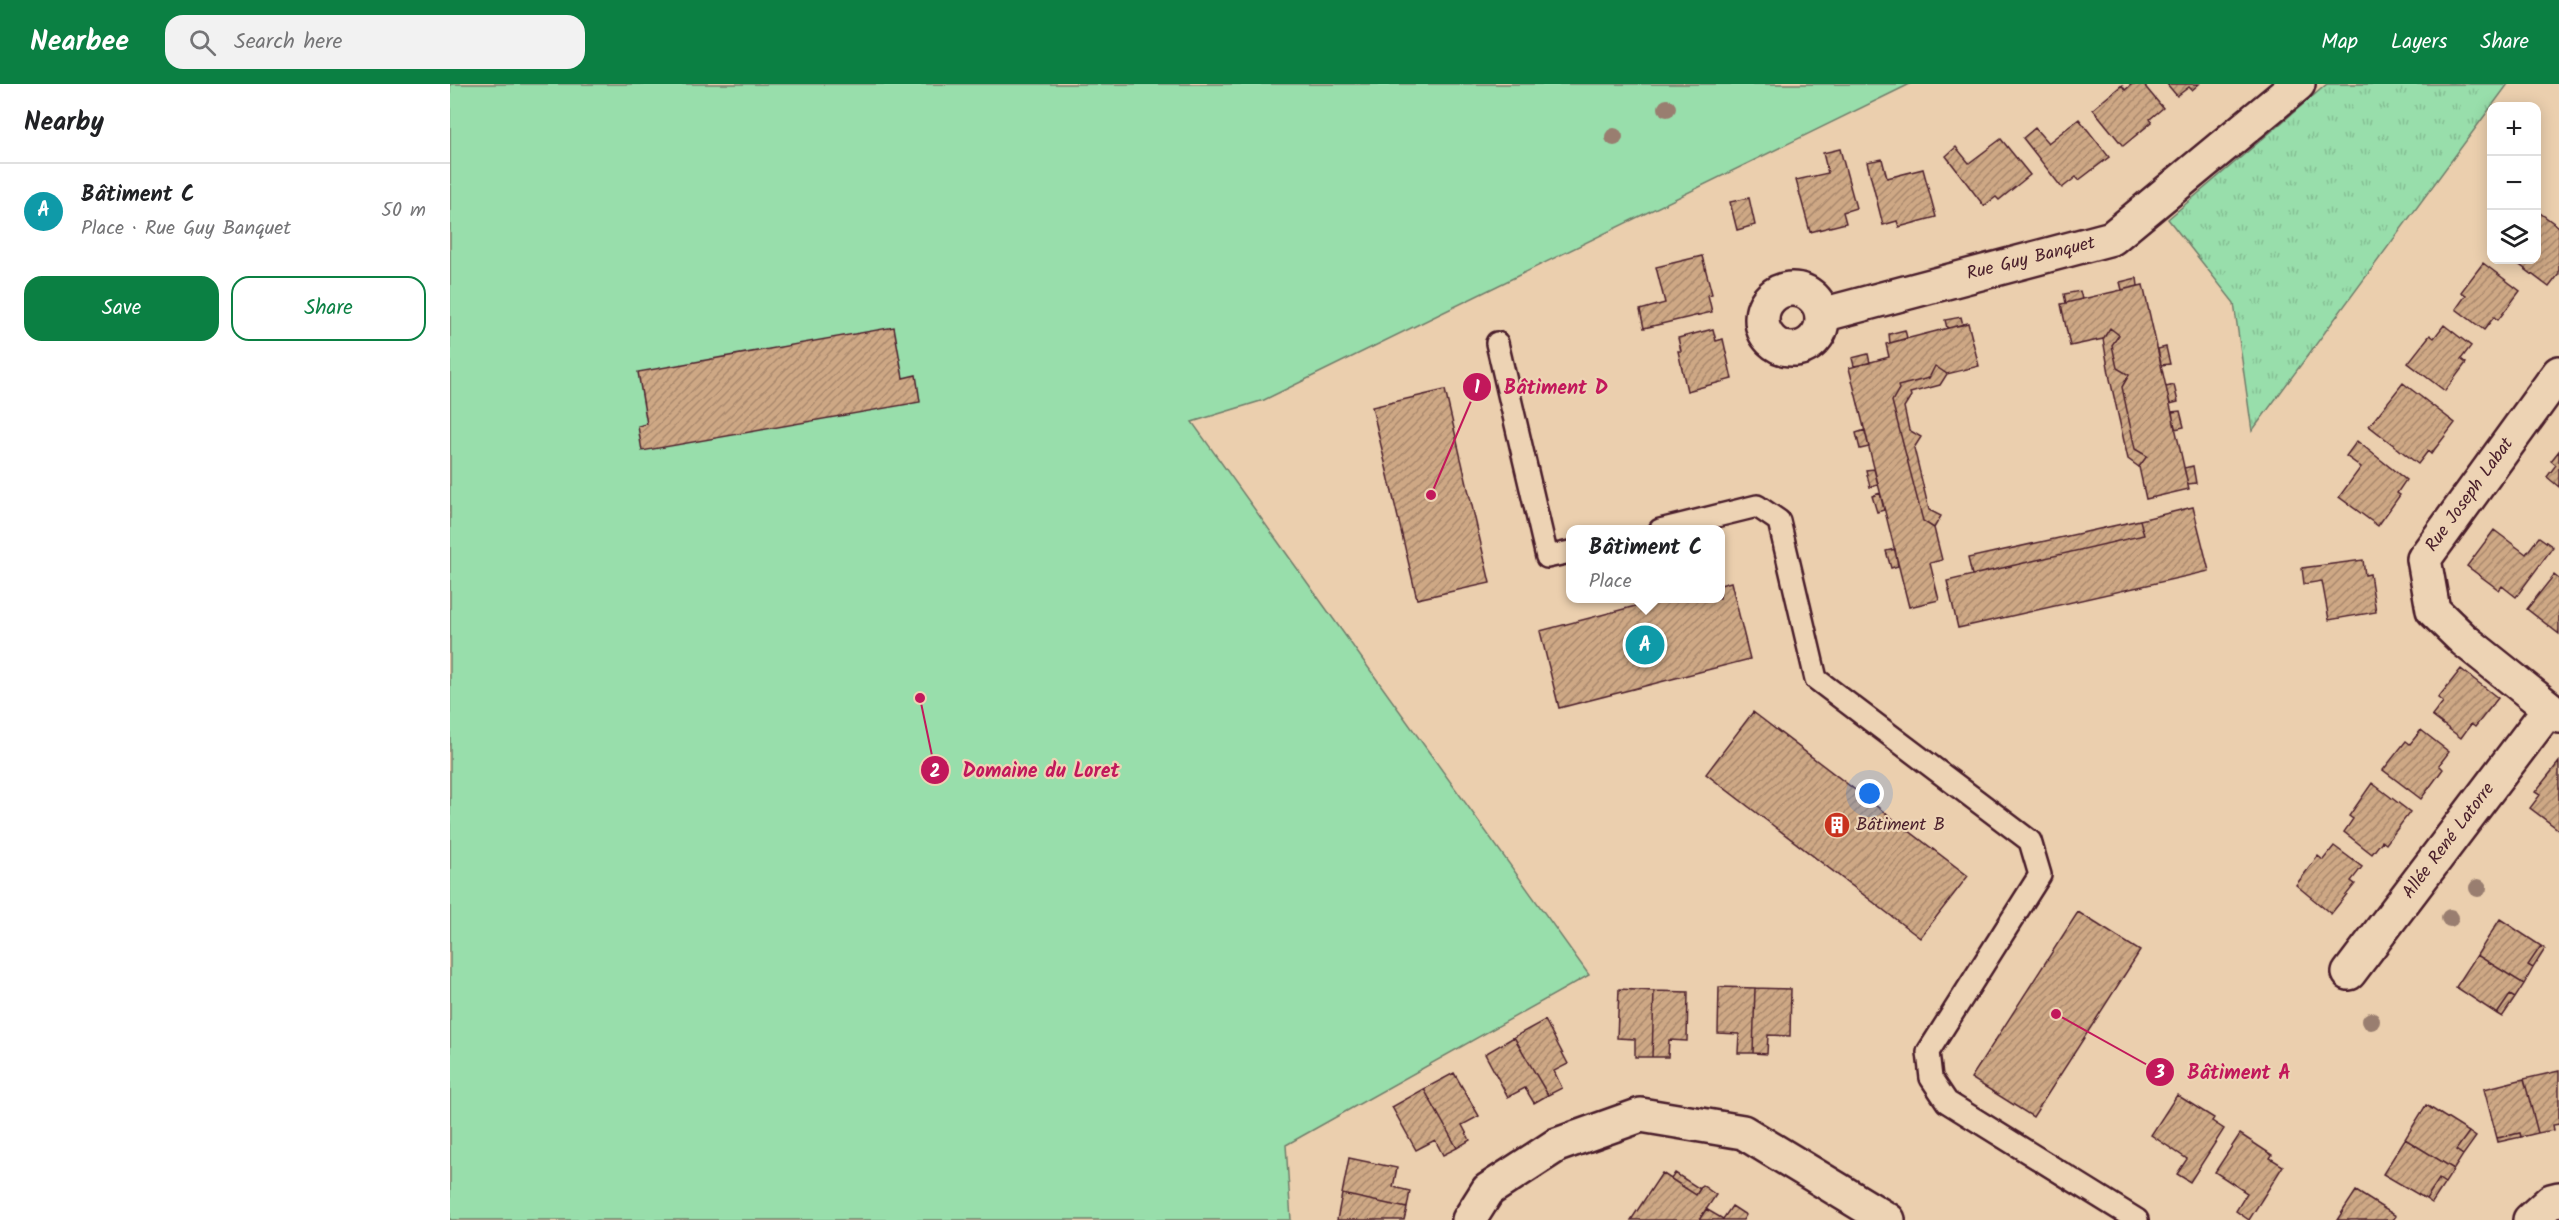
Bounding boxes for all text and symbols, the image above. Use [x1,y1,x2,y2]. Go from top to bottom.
search box [165,15,585,69]
text: Nearbee [30,20,129,65]
text: Search here [234,25,342,60]
icon: search [186,26,219,59]
text: Map [2321,26,2358,59]
text: Layers [2391,26,2447,59]
text: Share [2480,26,2529,59]
text: Nearby [24,102,104,144]
map controls [2487,102,2541,264]
button: + [2487,102,2541,156]
button: − [2487,156,2541,210]
text: Bâtiment C [81,178,195,213]
text: A [37,195,50,227]
text: 50 m [381,195,426,227]
button: layers [2487,210,2541,264]
text: Place · Rue Guy Banquet [81,213,291,245]
street label: Rue Guy Banquet [1964,229,2099,289]
button: Save [24,276,219,341]
button: Share [231,276,426,341]
callout: Bâtiment D [1462,368,1620,406]
text: Bâtiment D [1504,373,1608,405]
text: 1 [1474,374,1480,403]
street label: Rue Joseph Labat [2418,431,2522,558]
popup [1566,525,1725,603]
text: Bâtiment C [1589,531,1702,566]
text: Place [1589,566,1632,598]
pin: A [1626,622,1664,668]
callout: Domaine du Loret [920,751,1131,789]
text: Domaine du Loret [962,756,1120,788]
text: 2 [930,758,940,787]
street label: Allée René Latorre [2395,776,2503,906]
your location [1855,779,1884,808]
building icon: Bâtiment B [1822,810,1852,840]
place label: Bâtiment B [1856,811,1945,840]
callout: Bâtiment A [2145,1053,2302,1091]
text: Bâtiment A [2187,1058,2291,1090]
text: 3 [2154,1059,2165,1088]

